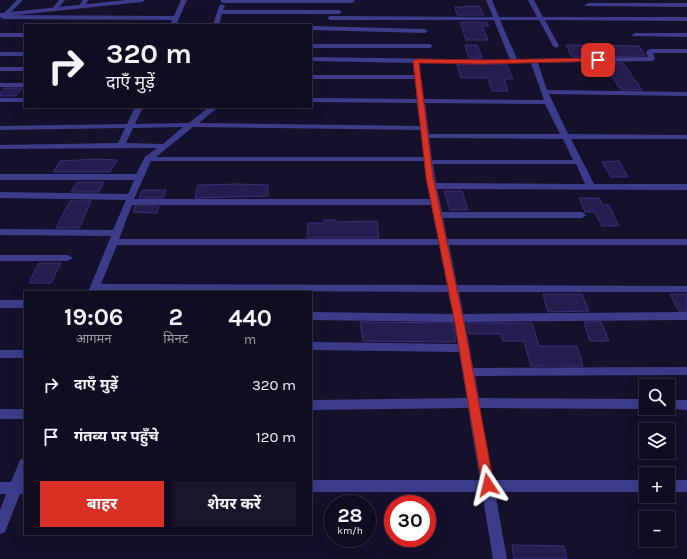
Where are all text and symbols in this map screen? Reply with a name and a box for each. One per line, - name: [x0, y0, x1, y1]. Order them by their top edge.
- text: 320 m: [106, 37, 192, 70]
- icon: right: [40, 40, 92, 92]
- pin: [581, 43, 615, 77]
- icon: arrive: [587, 49, 609, 71]
- text: दाएँ मुड़ें: [106, 71, 155, 93]
- text: 19:06: [64, 303, 123, 331]
- text: 2: [169, 303, 183, 331]
- text: 440: [228, 304, 272, 332]
- text: आगमन: [76, 331, 111, 346]
- text: मिनट: [163, 331, 188, 346]
- text: m: [244, 332, 256, 347]
- icon: right: [40, 374, 62, 396]
- text: दाएँ मुड़ें: [74, 375, 118, 393]
- text: 320 m: [252, 376, 296, 394]
- map controls: [639, 379, 675, 547]
- button: search: [639, 379, 675, 415]
- button: layers: [639, 423, 675, 459]
- icon: arrive: [40, 426, 62, 448]
- text: गंतव्य पर पहुँचे: [74, 427, 159, 445]
- text: 120 m: [256, 428, 296, 446]
- position arrow: [467, 464, 509, 506]
- button: +: [639, 467, 675, 503]
- button: बाहर: [40, 481, 164, 527]
- button: शेयर करें: [172, 481, 296, 527]
- speed limit sign: 30: [384, 495, 436, 547]
- text: 28: [337, 504, 363, 527]
- button: −: [639, 511, 675, 547]
- text: km/h: [337, 525, 363, 537]

